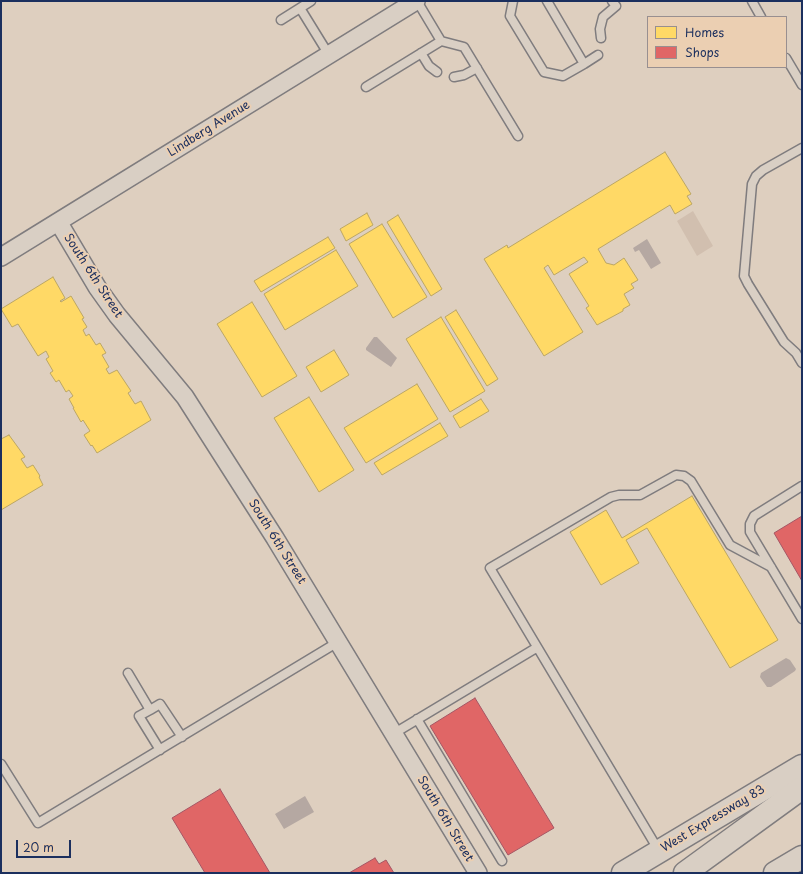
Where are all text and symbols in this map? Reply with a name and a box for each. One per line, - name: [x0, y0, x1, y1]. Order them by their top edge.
- legend: [647, 16, 787, 68]
- text: Homes: [685, 23, 724, 41]
- text: Shops: [685, 43, 719, 61]
- street label: Lindberg Avenue: [165, 98, 253, 160]
- street label: South 6th Street: [60, 231, 126, 321]
- street label: South 6th Street: [245, 497, 309, 587]
- street label: South 6th Street: [414, 774, 476, 864]
- street label: West Expressway 83: [658, 782, 768, 856]
- scale bar: [18, 832, 73, 858]
- text: 20 m: [23, 838, 54, 856]

